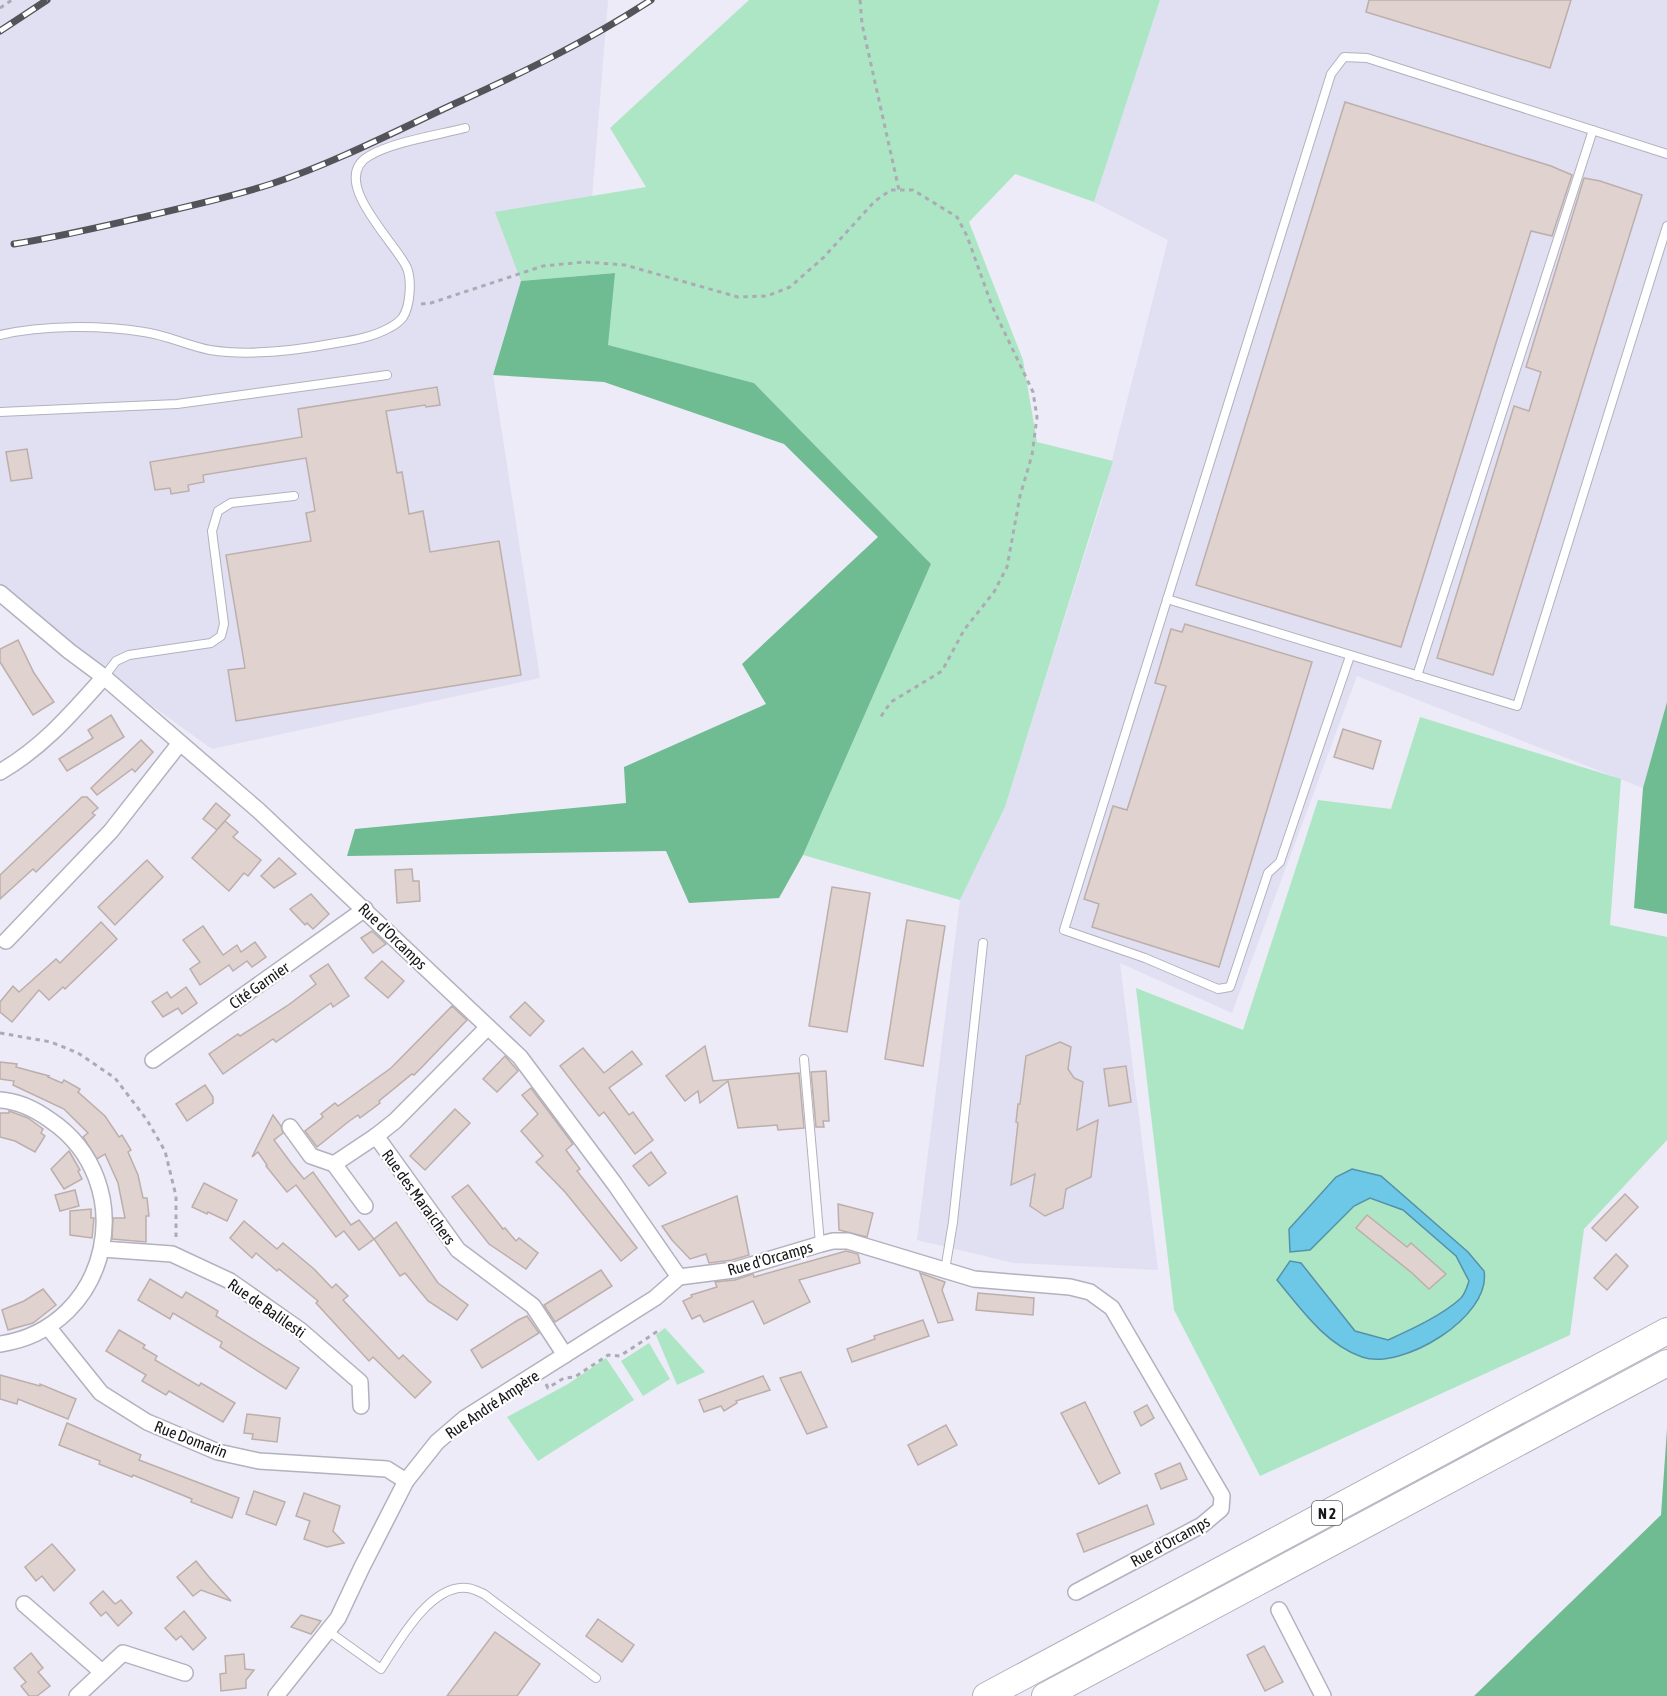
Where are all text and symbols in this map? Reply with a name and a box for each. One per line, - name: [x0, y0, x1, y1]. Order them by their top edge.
- street label: Rue d'Orcamps: [355, 899, 431, 974]
- street label: Cité Garnier: [226, 958, 293, 1012]
- street label: Rue des Maraichers: [379, 1146, 460, 1248]
- street label: Rue d'Orcamps: [725, 1237, 815, 1280]
- street label: Rue de Balilesti: [225, 1275, 309, 1341]
- street label: Rue André Ampère: [442, 1366, 543, 1443]
- street label: Rue Domarin: [152, 1417, 230, 1461]
- road number: N 2: [1312, 1501, 1342, 1525]
- street label: Rue d'Orcamps: [1127, 1512, 1213, 1571]

